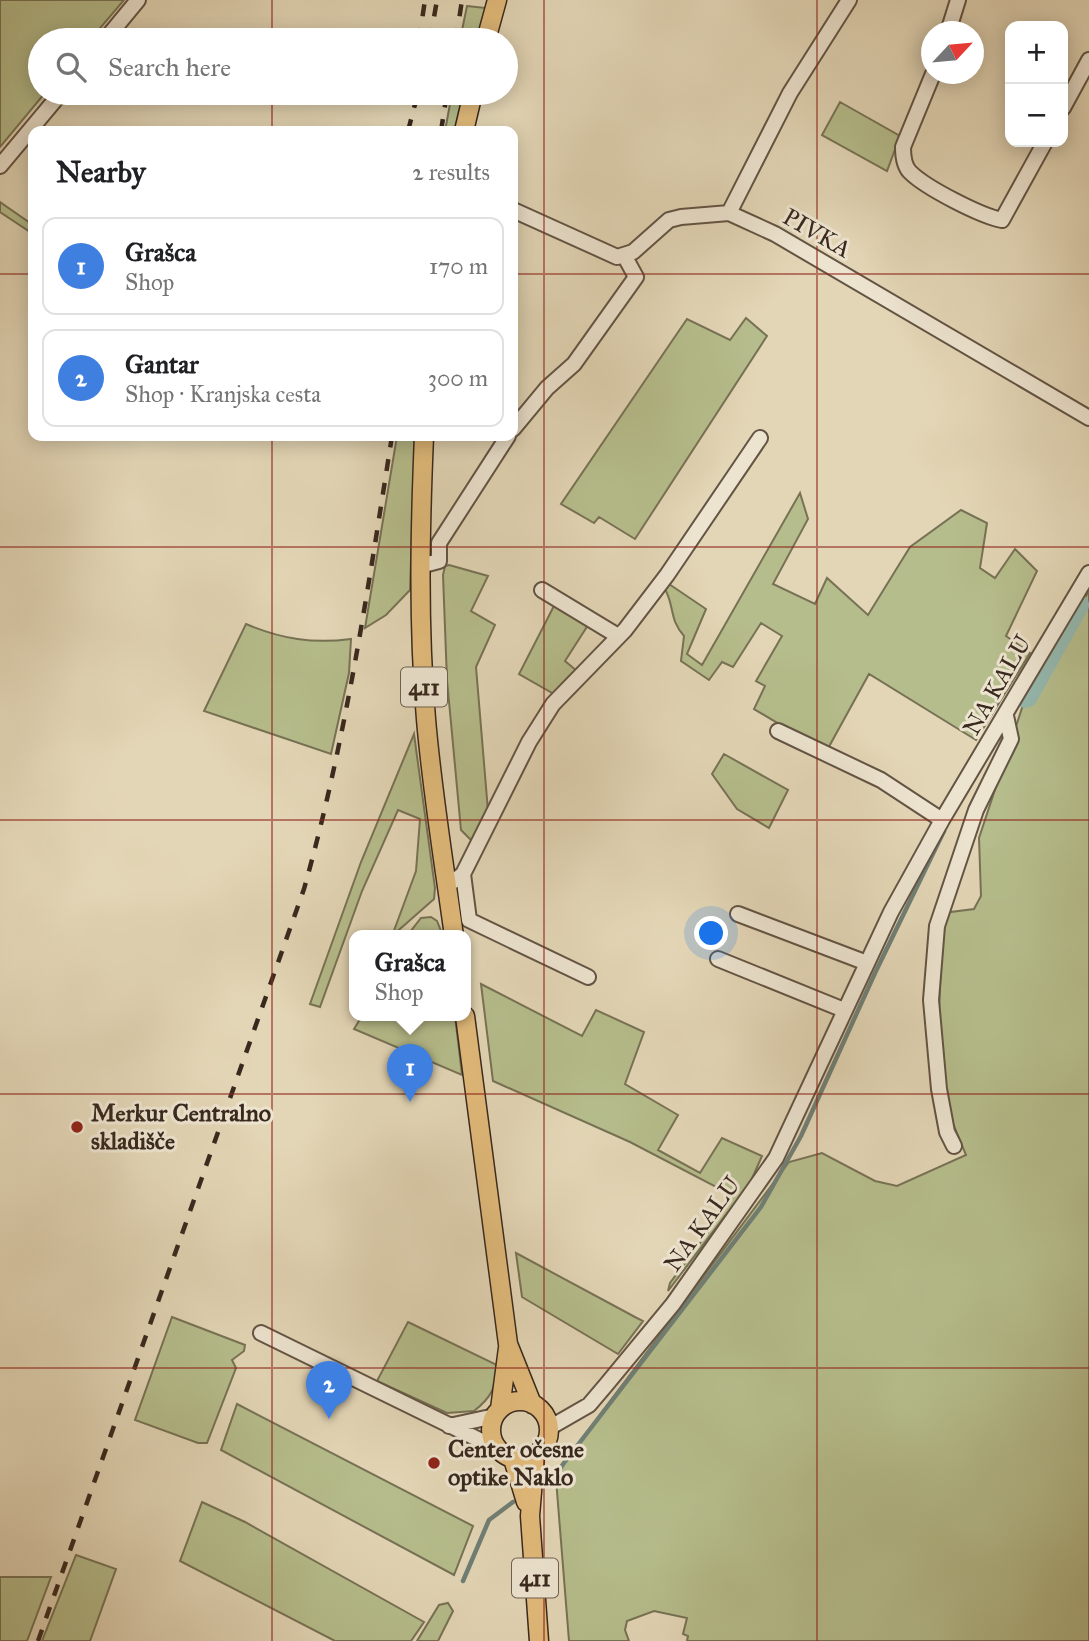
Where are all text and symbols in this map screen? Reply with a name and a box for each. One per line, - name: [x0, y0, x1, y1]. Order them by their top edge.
- north arrow: [921, 21, 984, 84]
- map controls: [1005, 21, 1068, 147]
- button: +: [1005, 21, 1068, 84]
- search box: [28, 28, 518, 105]
- icon: search: [52, 48, 90, 86]
- text: Search here: [108, 51, 231, 83]
- button: −: [1005, 84, 1068, 147]
- text: Nearby: [56, 154, 146, 190]
- text: 2 results: [412, 158, 490, 186]
- street label: PIVKA: [778, 202, 856, 264]
- text: Grašca: [125, 236, 196, 268]
- text: 1: [76, 252, 86, 280]
- text: 170 m: [429, 252, 488, 280]
- text: Shop: [125, 268, 174, 296]
- text: Gantar: [125, 348, 199, 380]
- text: 2: [75, 364, 87, 392]
- text: 300 m: [428, 364, 488, 392]
- text: Shop · Kranjska cesta: [125, 380, 321, 408]
- street label: NA KALU: [956, 629, 1038, 741]
- road number: 411: [401, 667, 447, 706]
- your location: [694, 916, 728, 950]
- popup: [349, 930, 471, 1021]
- text: Grašca: [374, 946, 446, 978]
- text: Shop: [374, 978, 424, 1006]
- pin: 1: [387, 1044, 433, 1102]
- place label: Merkur Centralno skladišče: [91, 1098, 271, 1156]
- marker: Merkur Centralno skladišče: [69, 1119, 85, 1135]
- street label: NA KALU: [657, 1170, 747, 1278]
- pin: 2: [306, 1361, 352, 1419]
- place label: Center očesne optike Naklo: [448, 1434, 584, 1492]
- marker: Center očesne optike Naklo: [426, 1455, 442, 1471]
- road number: 411: [512, 1558, 558, 1597]

